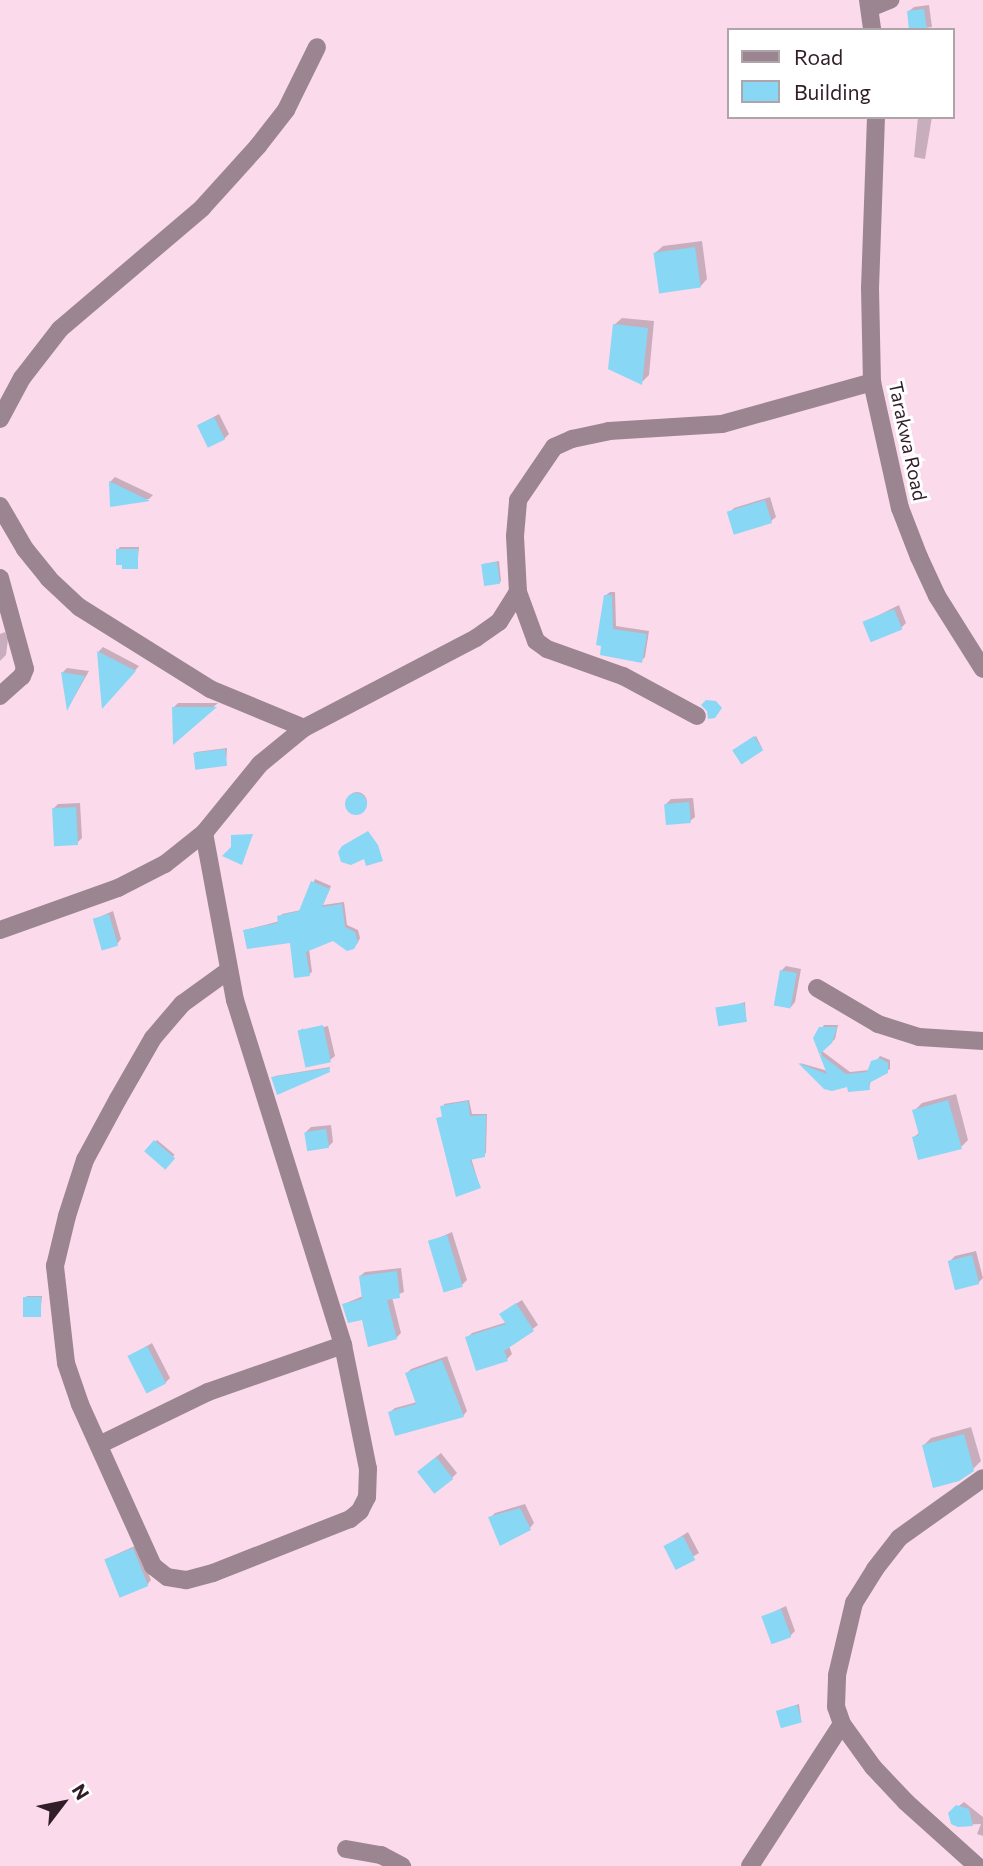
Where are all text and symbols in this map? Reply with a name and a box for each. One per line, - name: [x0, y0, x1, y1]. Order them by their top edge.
- legend: [727, 28, 955, 119]
- text: Road: [794, 44, 843, 69]
- text: Building: [794, 79, 871, 104]
- street label: Tarakwa Road: [884, 379, 932, 503]
- north arrow: [28, 1768, 98, 1838]
- text: N: [68, 1779, 95, 1804]

